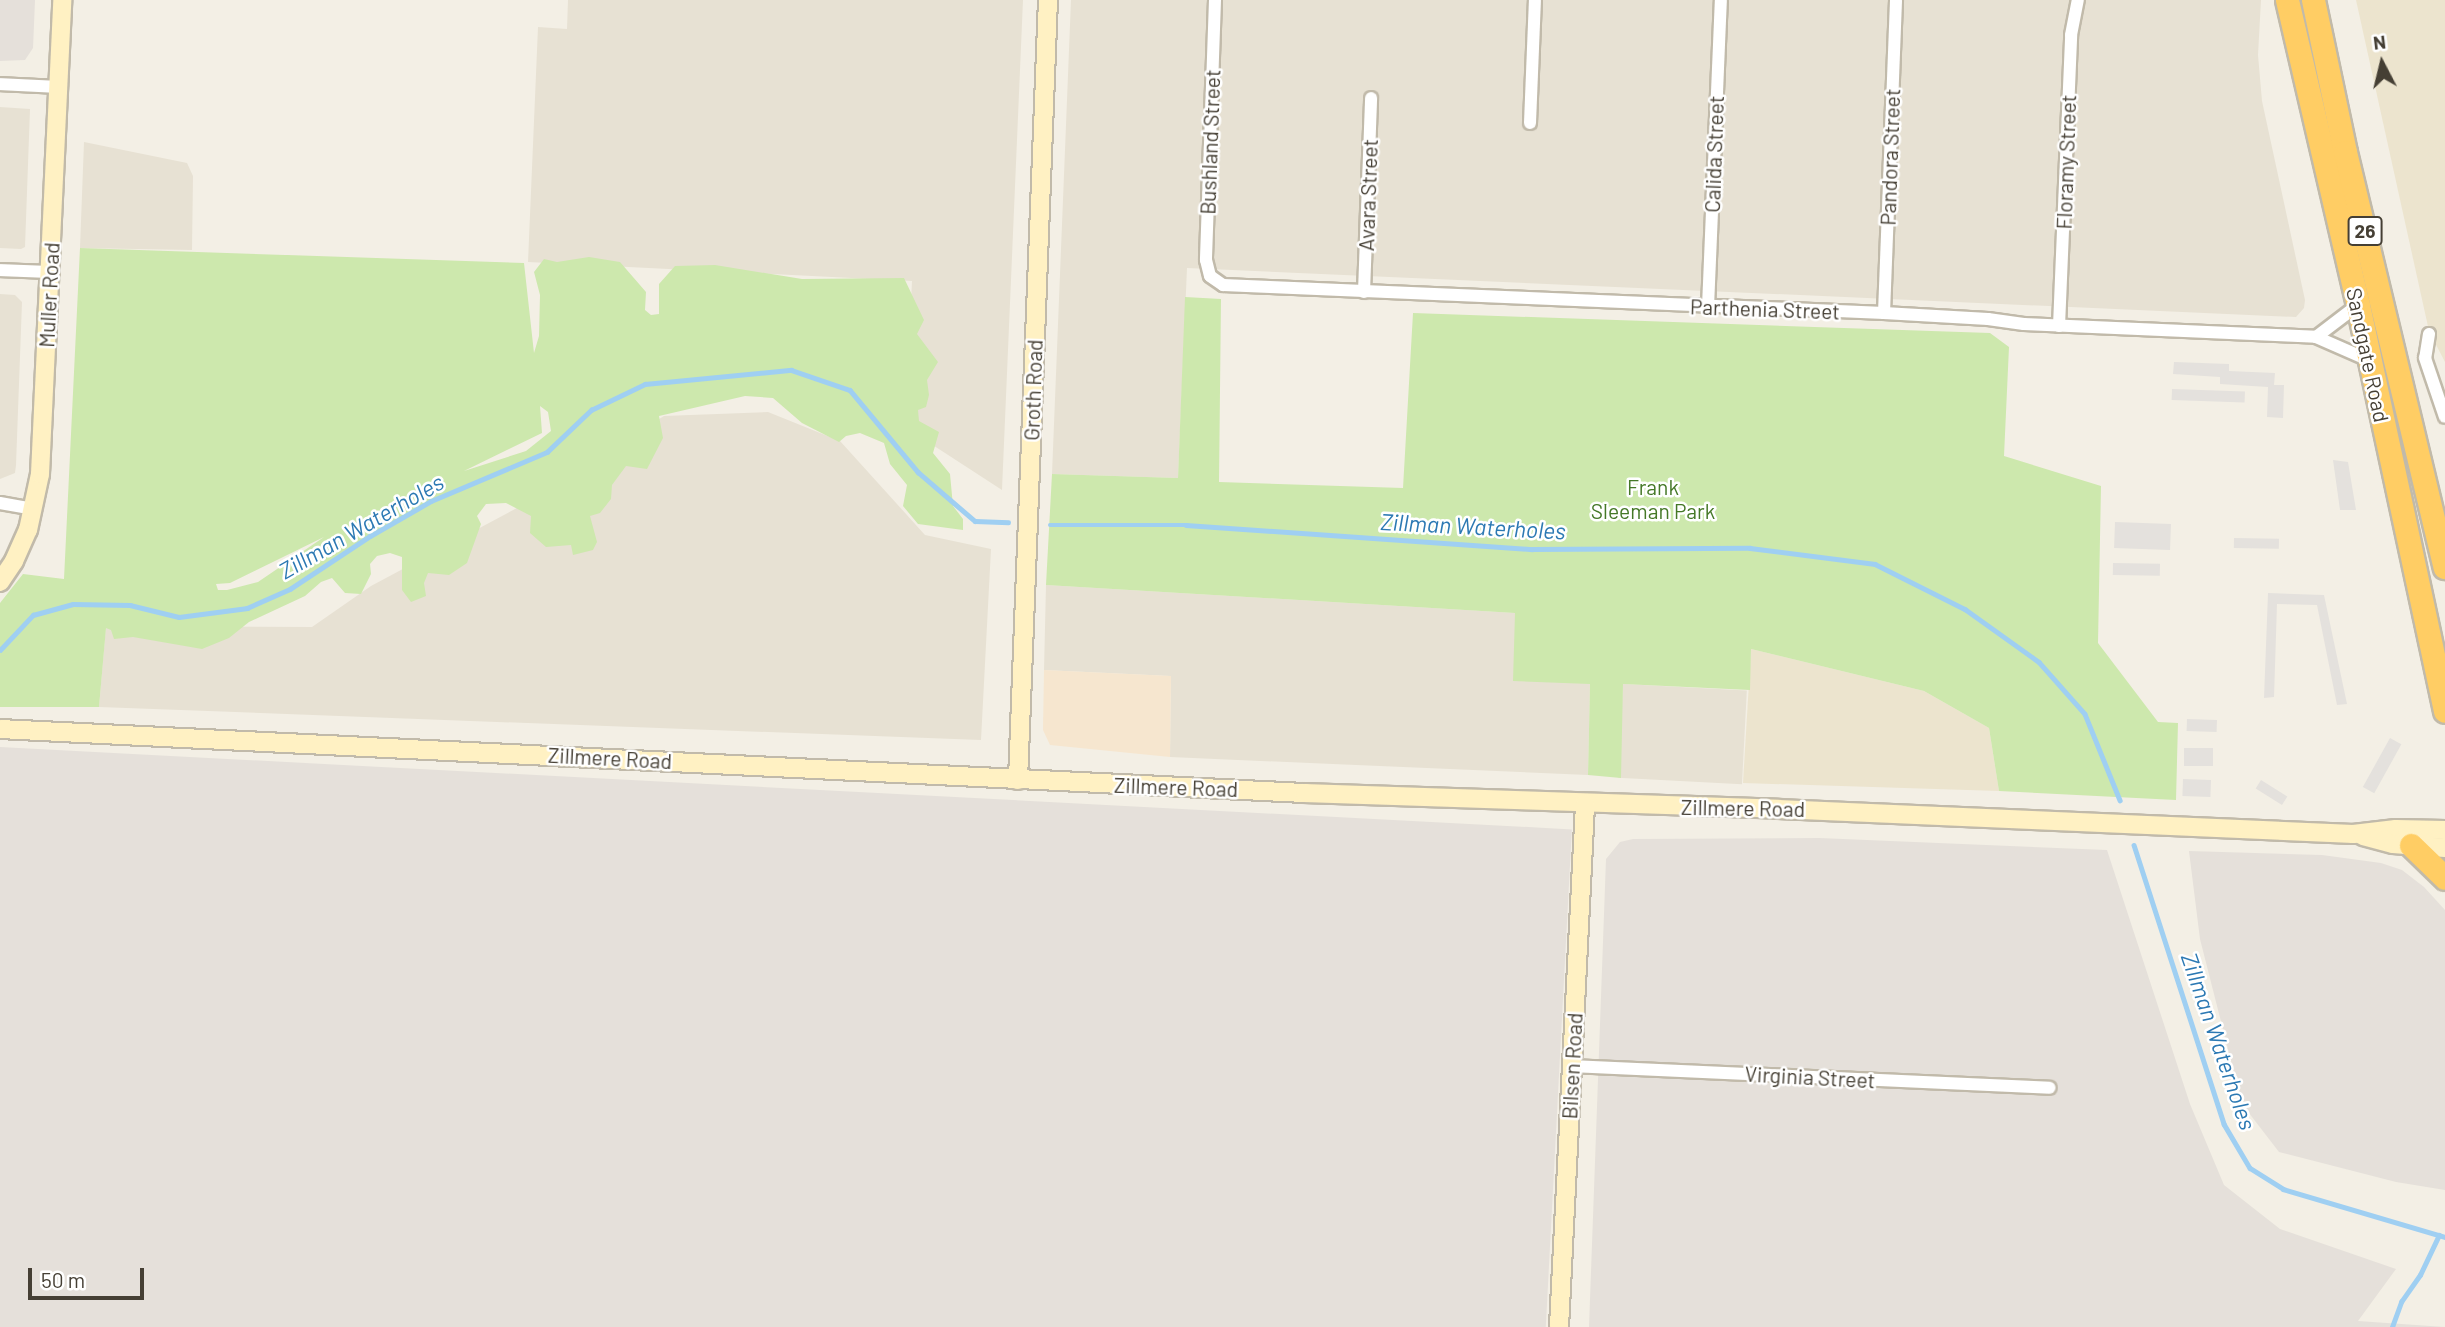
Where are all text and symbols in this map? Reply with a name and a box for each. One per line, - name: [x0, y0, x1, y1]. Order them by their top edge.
- north arrow: [2347, 28, 2417, 98]
- text: N: [2372, 29, 2387, 54]
- street label: Bushland Street: [1195, 69, 1225, 215]
- street label: Pandora Street: [1875, 88, 1905, 226]
- street label: Floramy Street: [2051, 94, 2081, 230]
- street label: Calida Street: [1699, 95, 1729, 213]
- street label: Avara Street: [1353, 138, 1383, 252]
- road number: 26: [2348, 216, 2382, 246]
- street label: Muller Road: [34, 242, 64, 348]
- street label: Sandgate Road: [2341, 286, 2395, 424]
- street label: Parthenia Street: [1690, 294, 1840, 324]
- street label: Groth Road: [1019, 339, 1047, 441]
- water label: Zillman Waterholes: [274, 468, 448, 584]
- park label: Frank Sleeman Park: [1591, 474, 1715, 524]
- water label: Zillman Waterholes: [1380, 507, 1566, 545]
- street label: Zillmere Road: [547, 742, 673, 774]
- street label: Zillmere Road: [1113, 772, 1239, 802]
- street label: Zillmere Road: [1681, 794, 1805, 822]
- water label: Zillman Waterholes: [2176, 949, 2262, 1133]
- street label: Bilsen Road: [1557, 1012, 1587, 1120]
- street label: Virginia Street: [1744, 1061, 1876, 1093]
- scale bar: [32, 1254, 147, 1298]
- text: 50 m: [41, 1267, 85, 1292]

